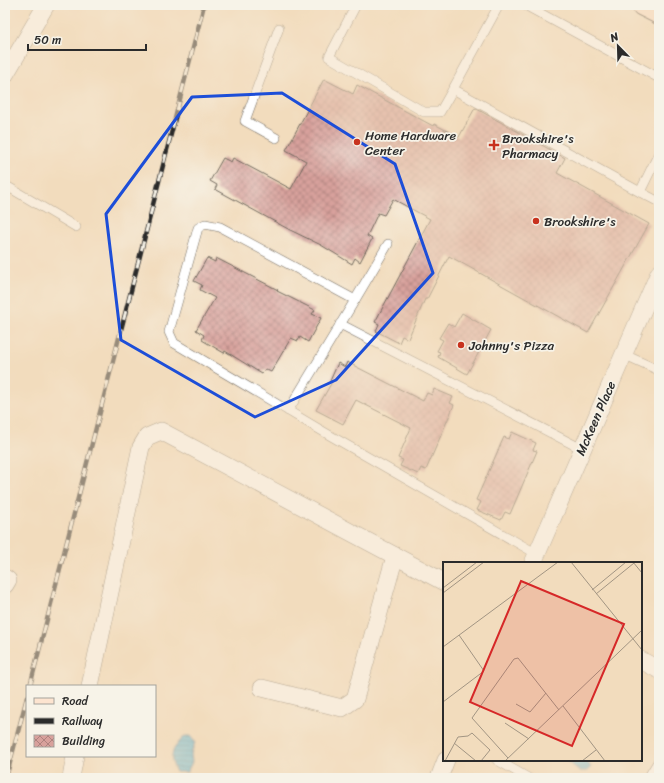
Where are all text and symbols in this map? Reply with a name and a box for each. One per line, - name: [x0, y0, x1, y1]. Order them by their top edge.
- scale bar: [28, 26, 146, 52]
- north arrow: [598, 26, 638, 66]
- text: N: [606, 27, 622, 48]
- text: 50 m: [34, 29, 61, 51]
- place label: Home Hardware Center: [365, 124, 457, 162]
- place label: Brookshire's Pharmacy: [502, 127, 574, 165]
- marker: Home Hardware Center: [352, 137, 362, 147]
- marker: Brookshire's Pharmacy: [489, 140, 499, 150]
- place label: Brookshire's: [544, 210, 616, 233]
- marker: Brookshire's: [531, 216, 541, 226]
- place label: Johnny's Pizza: [468, 334, 554, 357]
- marker: Johnny's Pizza: [456, 340, 466, 350]
- street label: McKeen Place: [569, 377, 622, 459]
- inset map: [443, 562, 642, 761]
- legend: [26, 685, 156, 757]
- text: Road: [62, 690, 89, 712]
- text: Railway: [62, 710, 103, 732]
- text: Building: [62, 730, 105, 752]

